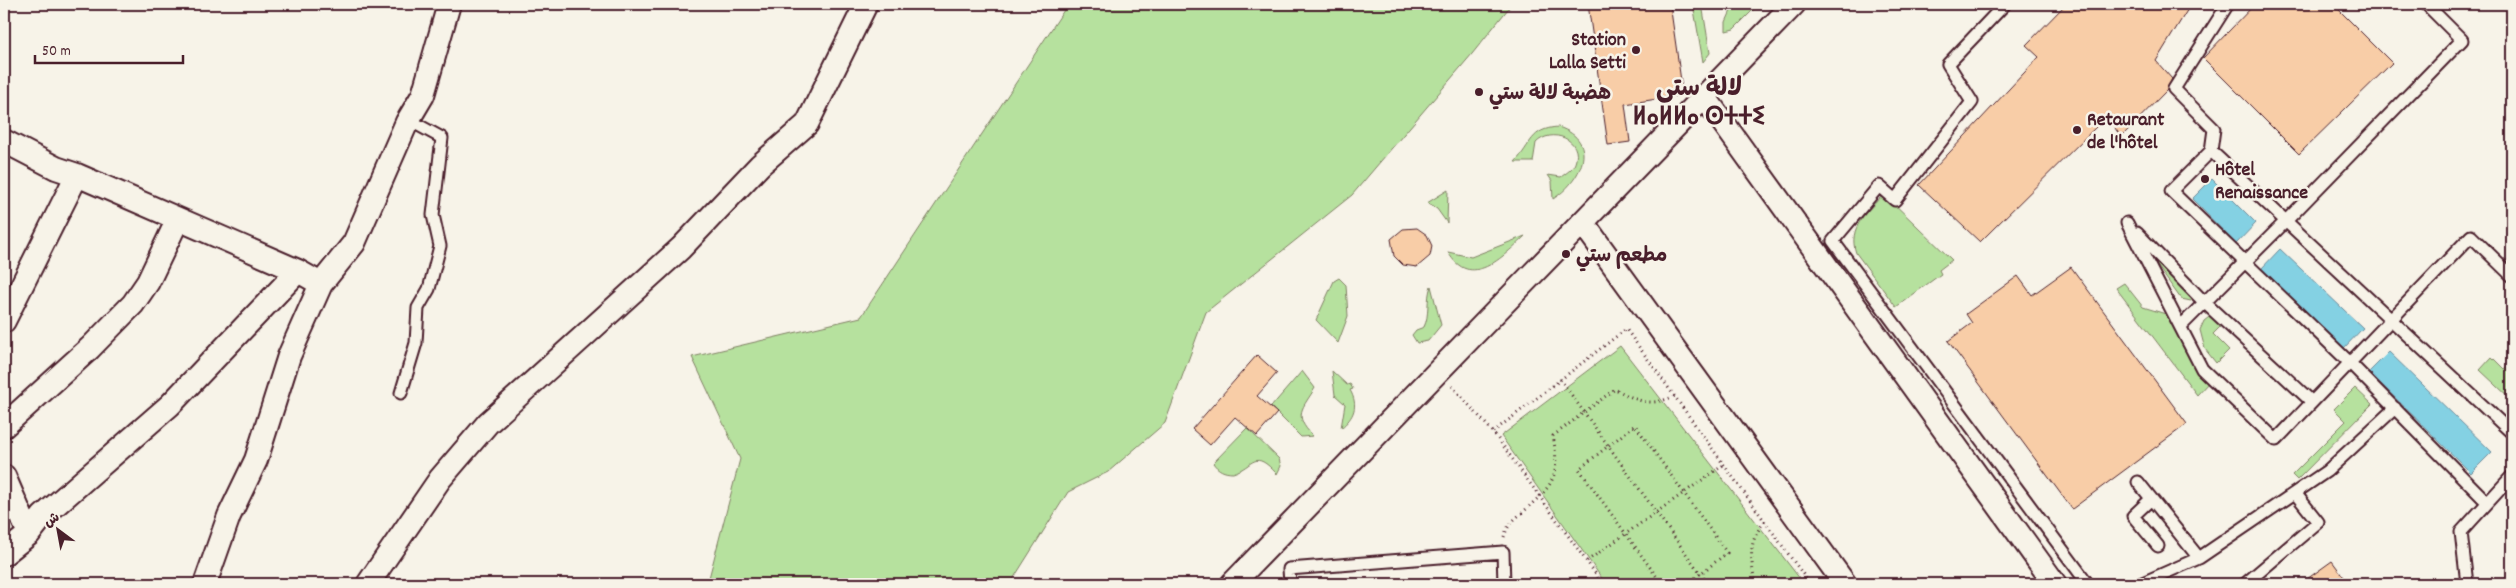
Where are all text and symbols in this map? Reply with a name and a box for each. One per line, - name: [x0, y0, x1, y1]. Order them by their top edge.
- place label: Station Lalla Setti: [1549, 27, 1626, 78]
- scale bar: [35, 32, 182, 64]
- text: 50 m: [42, 41, 71, 63]
- marker: Station Lalla Setti: [1630, 44, 1642, 56]
- district label: لالة ستي ⵍⴰⵍⵍⴰ ⵙⵜⵜⵉ: [1632, 72, 1766, 137]
- place label: هضبة لالة ستي: [1489, 81, 1611, 110]
- marker: هضبة لالة ستي: [1473, 86, 1485, 98]
- place label: Retaurant de l'hôtel: [2087, 107, 2165, 158]
- marker: Retaurant de l'hôtel: [2071, 124, 2083, 136]
- place label: Hôtel Renaissance: [2215, 157, 2308, 208]
- marker: Hôtel Renaissance: [2199, 173, 2211, 185]
- place label: مطعم ستي: [1576, 243, 1667, 272]
- marker: مطعم ستي: [1560, 248, 1572, 260]
- north arrow: [32, 506, 82, 556]
- text: ش: [40, 508, 64, 533]

